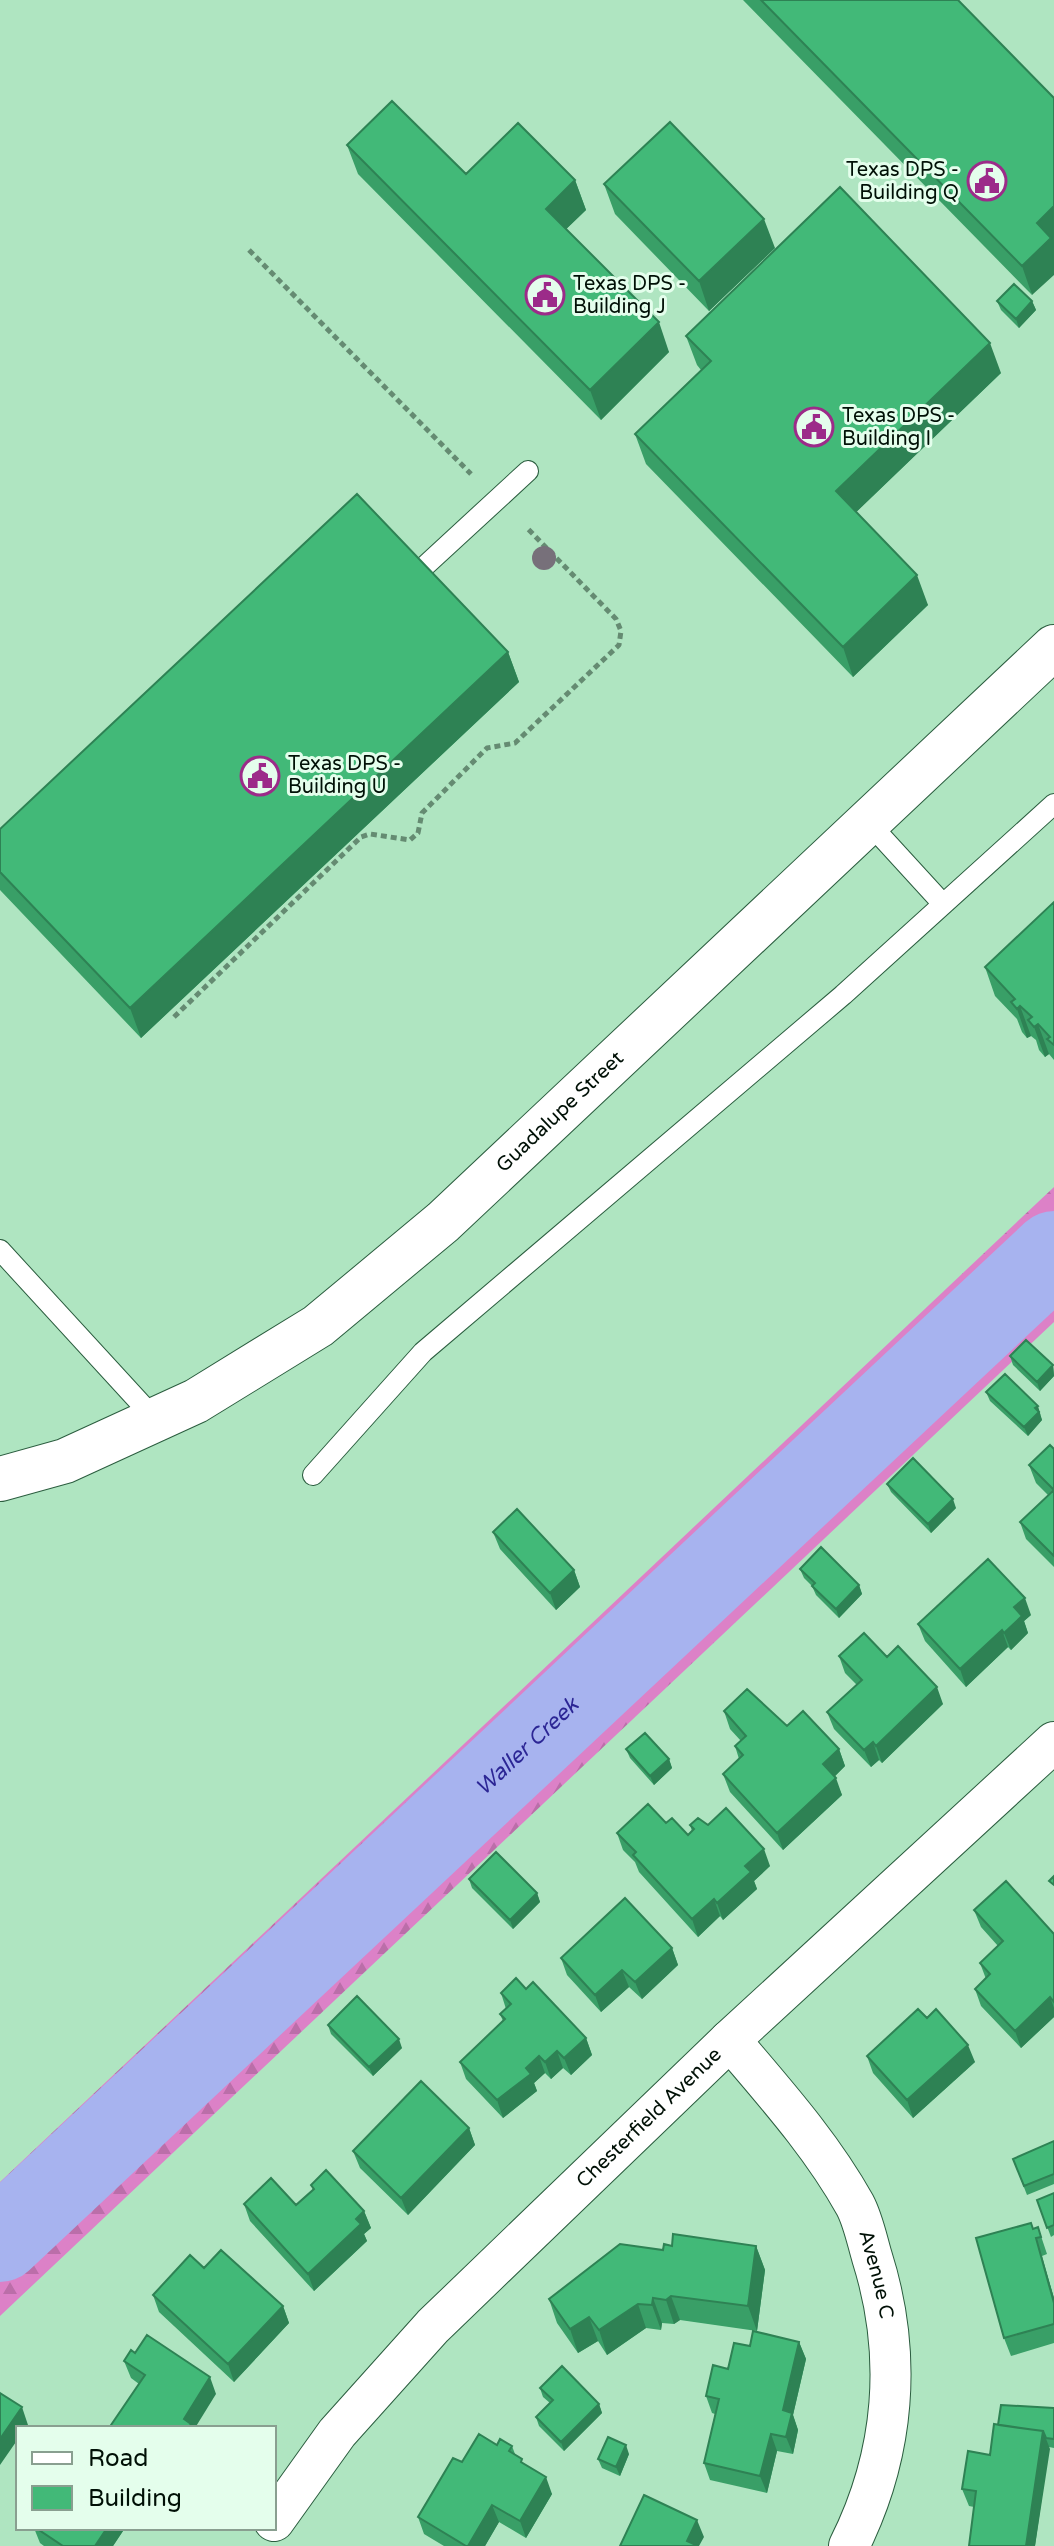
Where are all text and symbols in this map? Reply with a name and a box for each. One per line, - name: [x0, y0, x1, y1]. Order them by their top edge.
- place label: Texas DPS - Building Q: [846, 158, 959, 205]
- public building icon: Texas DPS - Building Q: [966, 160, 1008, 202]
- place label: Texas DPS - Building J: [573, 272, 686, 319]
- public building icon: Texas DPS - Building J: [524, 274, 566, 316]
- place label: Texas DPS - Building I: [842, 404, 955, 451]
- public building icon: Texas DPS - Building I: [793, 406, 835, 448]
- place label: Texas DPS - Building U: [288, 752, 401, 799]
- public building icon: Texas DPS - Building U: [239, 755, 281, 797]
- street label: Guadalupe Street: [491, 1046, 629, 1178]
- water label: Waller Creek: [470, 1691, 585, 1801]
- street label: Chesterfield Avenue: [572, 2043, 727, 2193]
- street label: Avenue C: [853, 2227, 898, 2321]
- legend: [16, 2426, 276, 2530]
- text: Road: [88, 2444, 148, 2473]
- text: Building: [88, 2484, 182, 2513]

